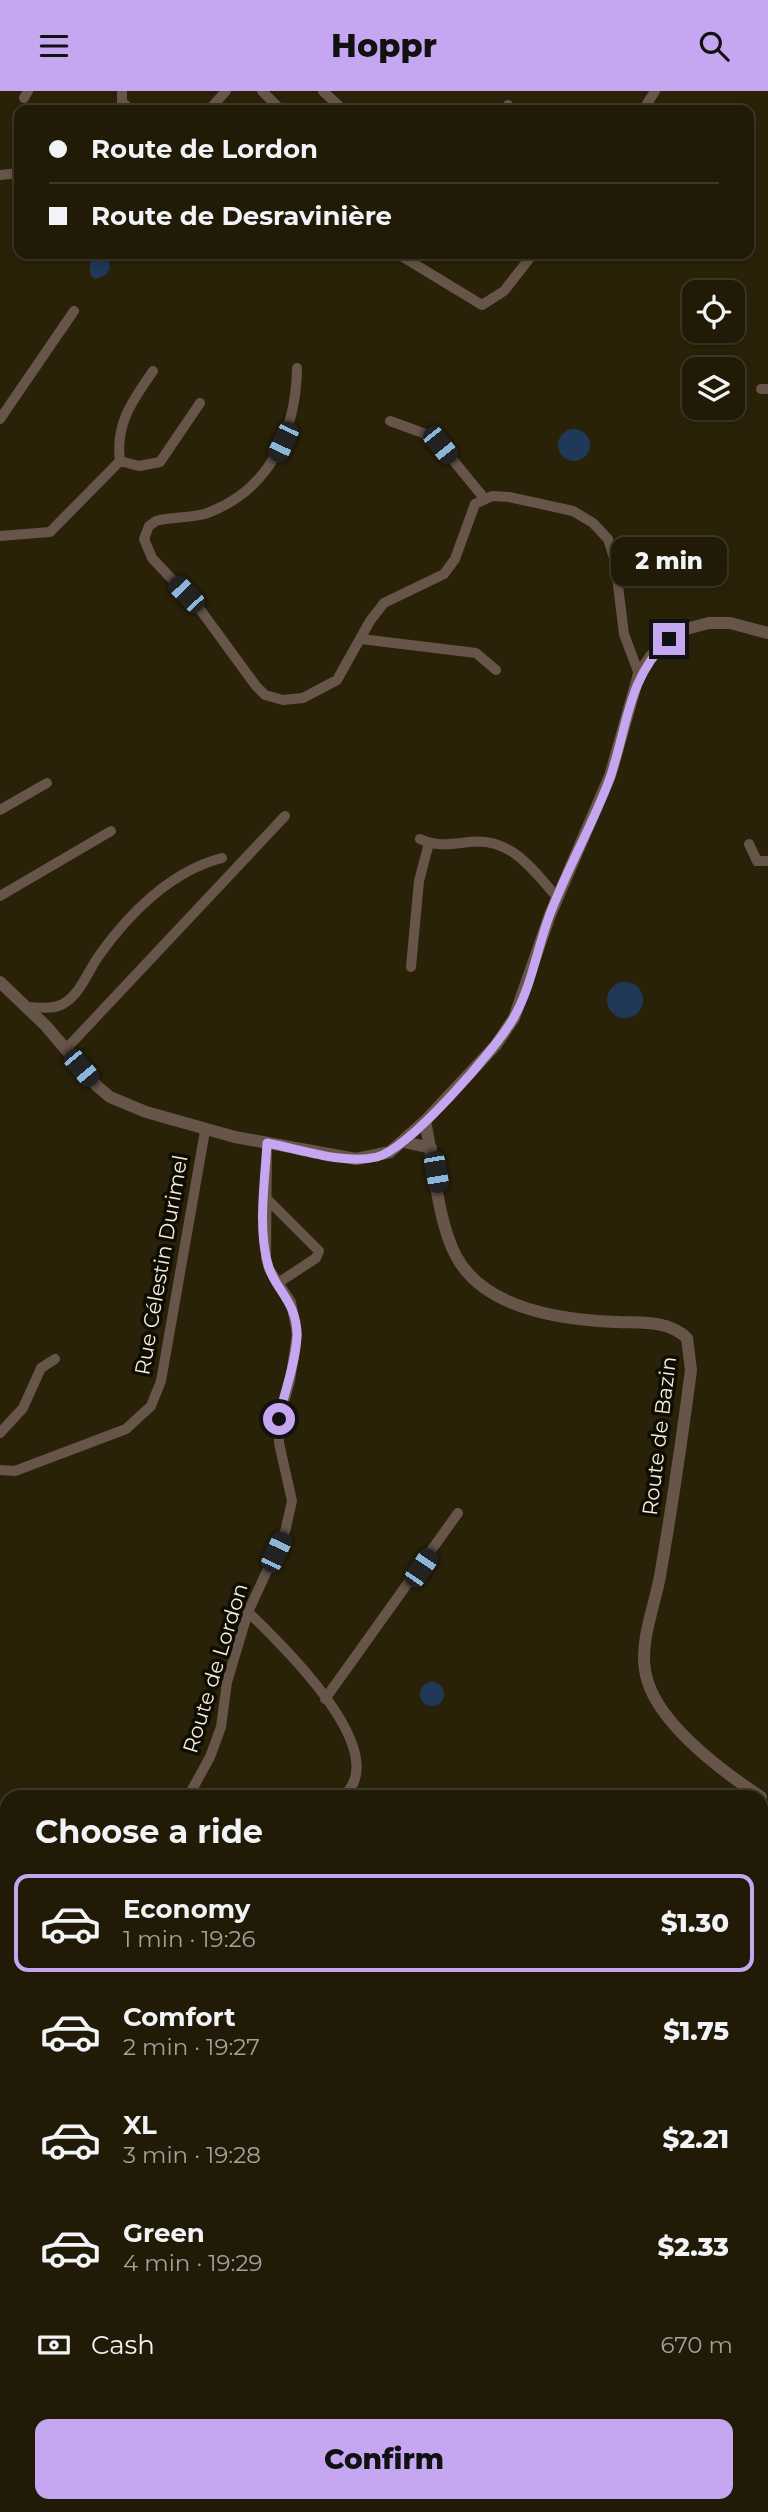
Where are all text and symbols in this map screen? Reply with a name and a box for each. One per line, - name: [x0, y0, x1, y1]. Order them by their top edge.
- text: Hoppr: [331, 26, 437, 65]
- icon: menu: [35, 27, 73, 65]
- icon: search: [695, 27, 733, 65]
- text: Route de Lordon: [91, 133, 318, 165]
- text: Route de Desravinière: [91, 200, 392, 232]
- map controls: [682, 280, 745, 420]
- button: locate: [682, 280, 745, 343]
- button: layers: [682, 357, 745, 420]
- car: [265, 419, 302, 465]
- car: [419, 422, 462, 468]
- callout: 2 min: [611, 538, 727, 587]
- text: 2 min: [635, 547, 703, 575]
- car: [164, 572, 209, 616]
- route end: [653, 623, 685, 655]
- car: [60, 1045, 103, 1091]
- car: [423, 1149, 450, 1195]
- street label: Rue Célestin Durimel: [129, 1153, 193, 1377]
- street label: Route de Bazin: [637, 1355, 681, 1517]
- route start: [263, 1403, 295, 1435]
- car: [258, 1529, 295, 1575]
- car: [401, 1545, 442, 1591]
- street label: Route de Lordon: [177, 1580, 253, 1756]
- text: Choose a ride: [35, 1812, 263, 1851]
- icon: car: [39, 1892, 102, 1955]
- text: Economy: [123, 1893, 250, 1925]
- text: $1.30: [661, 1907, 729, 1939]
- text: 1 min · 19:26: [123, 1925, 256, 1953]
- icon: car: [39, 2000, 102, 2063]
- text: Comfort: [123, 2001, 235, 2033]
- text: $1.75: [663, 2015, 729, 2047]
- text: 2 min · 19:27: [123, 2033, 260, 2061]
- icon: car: [39, 2108, 102, 2171]
- text: XL: [123, 2109, 157, 2141]
- text: $2.21: [663, 2123, 729, 2155]
- text: 3 min · 19:28: [123, 2141, 261, 2169]
- icon: car: [39, 2216, 102, 2279]
- text: Green: [123, 2217, 205, 2249]
- text: $2.33: [657, 2231, 729, 2263]
- text: 4 min · 19:29: [123, 2249, 262, 2277]
- icon: cash: [35, 2326, 73, 2364]
- text: Cash: [91, 2329, 155, 2361]
- text: 670 m: [660, 2331, 733, 2359]
- button: Confirm: [35, 2419, 733, 2499]

